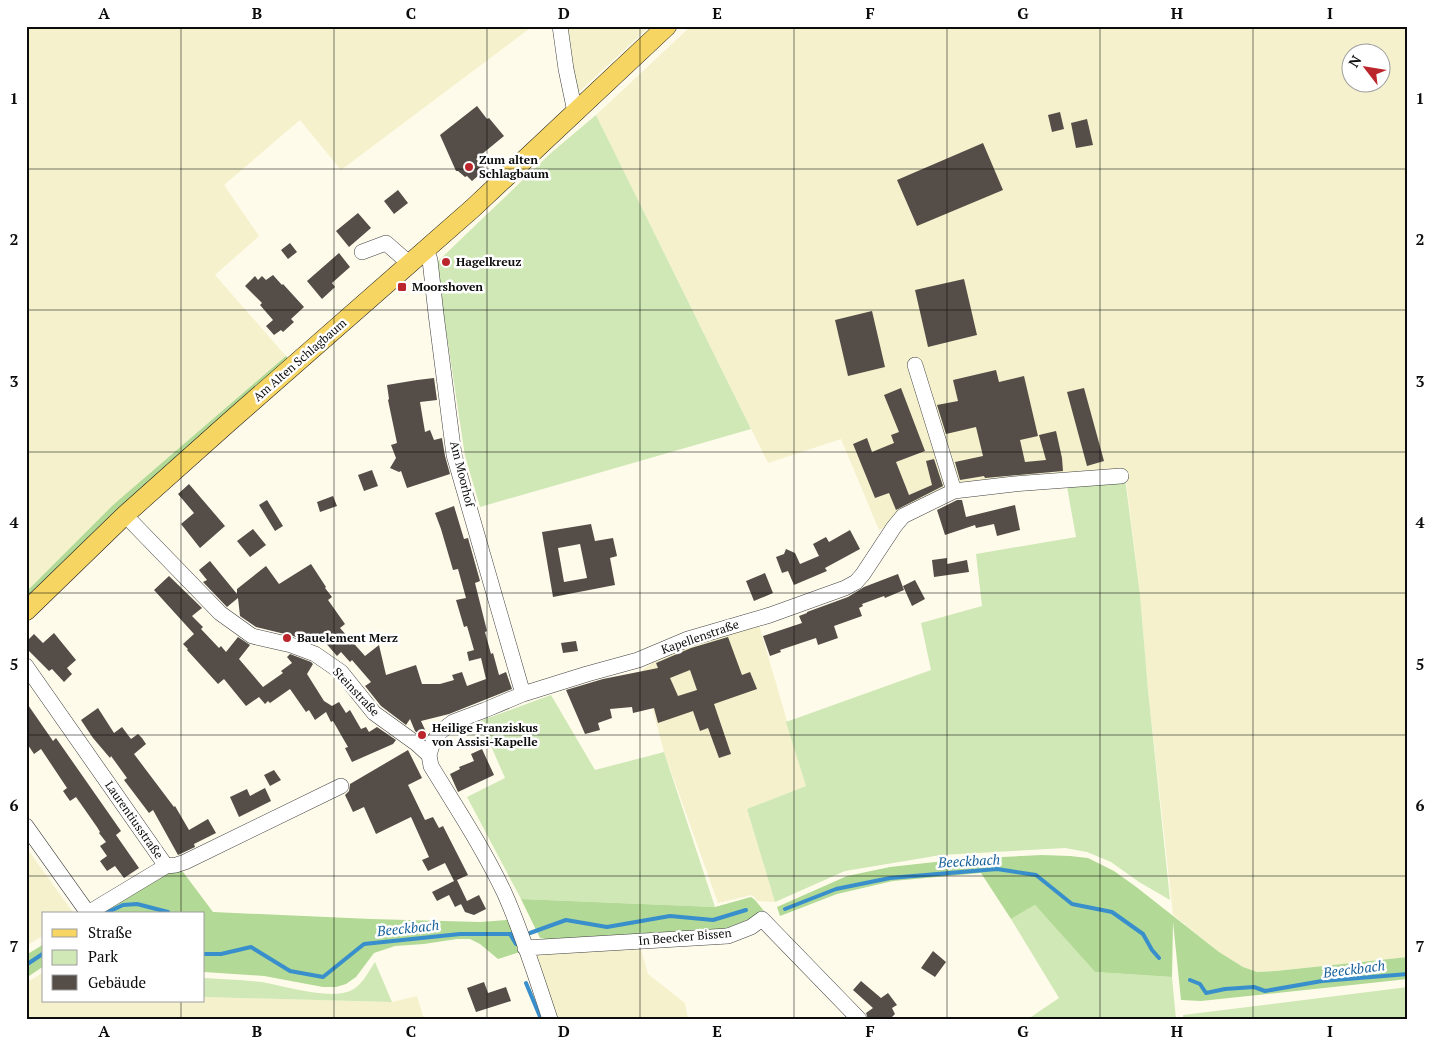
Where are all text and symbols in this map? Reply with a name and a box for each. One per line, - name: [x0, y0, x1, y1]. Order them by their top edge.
- text: A: [98, 2, 110, 24]
- text: B: [252, 2, 262, 24]
- text: C: [406, 2, 416, 24]
- text: D: [558, 2, 570, 24]
- text: E: [712, 2, 722, 24]
- text: F: [865, 2, 875, 24]
- text: G: [1017, 2, 1029, 24]
- text: H: [1171, 2, 1183, 24]
- text: I: [1327, 2, 1333, 24]
- north arrow: [1342, 42, 1392, 92]
- text: N: [1344, 51, 1366, 70]
- text: 1: [9, 87, 19, 109]
- text: 1: [1415, 87, 1425, 109]
- place label: Zum alten Schlagbaum: [479, 152, 549, 181]
- marker: Zum alten Schlagbaum: [463, 161, 475, 173]
- text: 2: [9, 228, 19, 250]
- text: 2: [1415, 228, 1425, 250]
- place label: Hagelkreuz: [456, 254, 521, 269]
- marker: Hagelkreuz: [440, 256, 452, 268]
- place label: Moorshoven: [412, 279, 483, 294]
- marker: Moorshoven: [396, 281, 408, 293]
- street label: Am Alten Schlagbaum: [250, 315, 350, 404]
- text: 3: [9, 370, 19, 392]
- text: 3: [1415, 370, 1425, 392]
- street label: Am Moorhof: [447, 439, 478, 509]
- text: 4: [9, 511, 19, 533]
- text: 4: [1415, 511, 1425, 533]
- street label: Kapellenstraße: [659, 616, 741, 657]
- place label: Bauelement Merz: [297, 630, 398, 645]
- marker: Bauelement Merz: [281, 632, 293, 644]
- text: 5: [9, 653, 19, 675]
- text: 5: [1415, 653, 1425, 675]
- street label: Steinstraße: [330, 664, 383, 719]
- place label: Heilige Franziskus von Assisi-Kapelle: [431, 720, 539, 749]
- marker: Heilige Franziskus von Assisi-Kapelle: [416, 729, 428, 741]
- street label: Laurentiusstraße: [102, 778, 167, 861]
- text: 6: [9, 794, 19, 816]
- text: 6: [1415, 794, 1425, 816]
- water label: Beeckbach: [936, 849, 1001, 872]
- legend: [42, 912, 205, 1002]
- water label: Beeckbach: [375, 915, 440, 940]
- text: Straße: [88, 922, 132, 942]
- street label: In Beecker Bissen: [638, 925, 732, 948]
- text: 7: [9, 935, 19, 957]
- text: 7: [1415, 935, 1425, 957]
- text: Park: [88, 946, 118, 966]
- water label: Beeckbach: [1321, 955, 1386, 982]
- text: Gebäude: [88, 972, 146, 992]
- text: A: [98, 1020, 110, 1042]
- text: B: [252, 1020, 262, 1042]
- text: C: [406, 1020, 416, 1042]
- text: D: [558, 1020, 570, 1042]
- text: E: [712, 1020, 722, 1042]
- text: F: [865, 1020, 875, 1042]
- text: G: [1017, 1020, 1029, 1042]
- text: H: [1171, 1020, 1183, 1042]
- text: I: [1327, 1020, 1333, 1042]

